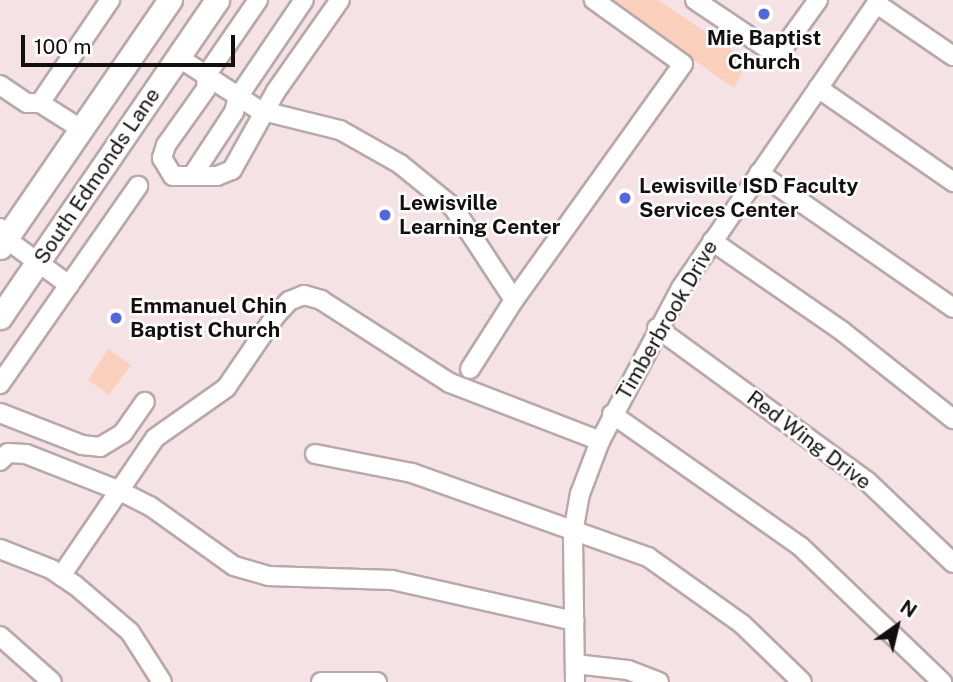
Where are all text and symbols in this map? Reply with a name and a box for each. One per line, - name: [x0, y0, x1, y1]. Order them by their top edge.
- marker: Mie Baptist Church: [756, 6, 772, 22]
- scale bar: [24, 21, 238, 65]
- place label: Mie Baptist Church: [707, 25, 821, 75]
- text: 100 m: [34, 34, 91, 59]
- street label: South Edmonds Lane: [29, 83, 165, 269]
- place label: Lewisville ISD Faculty Services Center: [639, 173, 858, 223]
- place label: Lewisville Learning Center: [399, 190, 560, 240]
- marker: Lewisville ISD Faculty Services Center: [617, 190, 633, 206]
- marker: Lewisville Learning Center: [377, 207, 393, 223]
- street label: Timberbrook Drive: [611, 236, 723, 404]
- place label: Emmanuel Chin Baptist Church: [130, 293, 287, 343]
- marker: Emmanuel Chin Baptist Church: [108, 310, 124, 326]
- street label: Red Wing Drive: [742, 385, 876, 495]
- north arrow: [862, 591, 932, 661]
- text: N: [896, 595, 921, 622]

